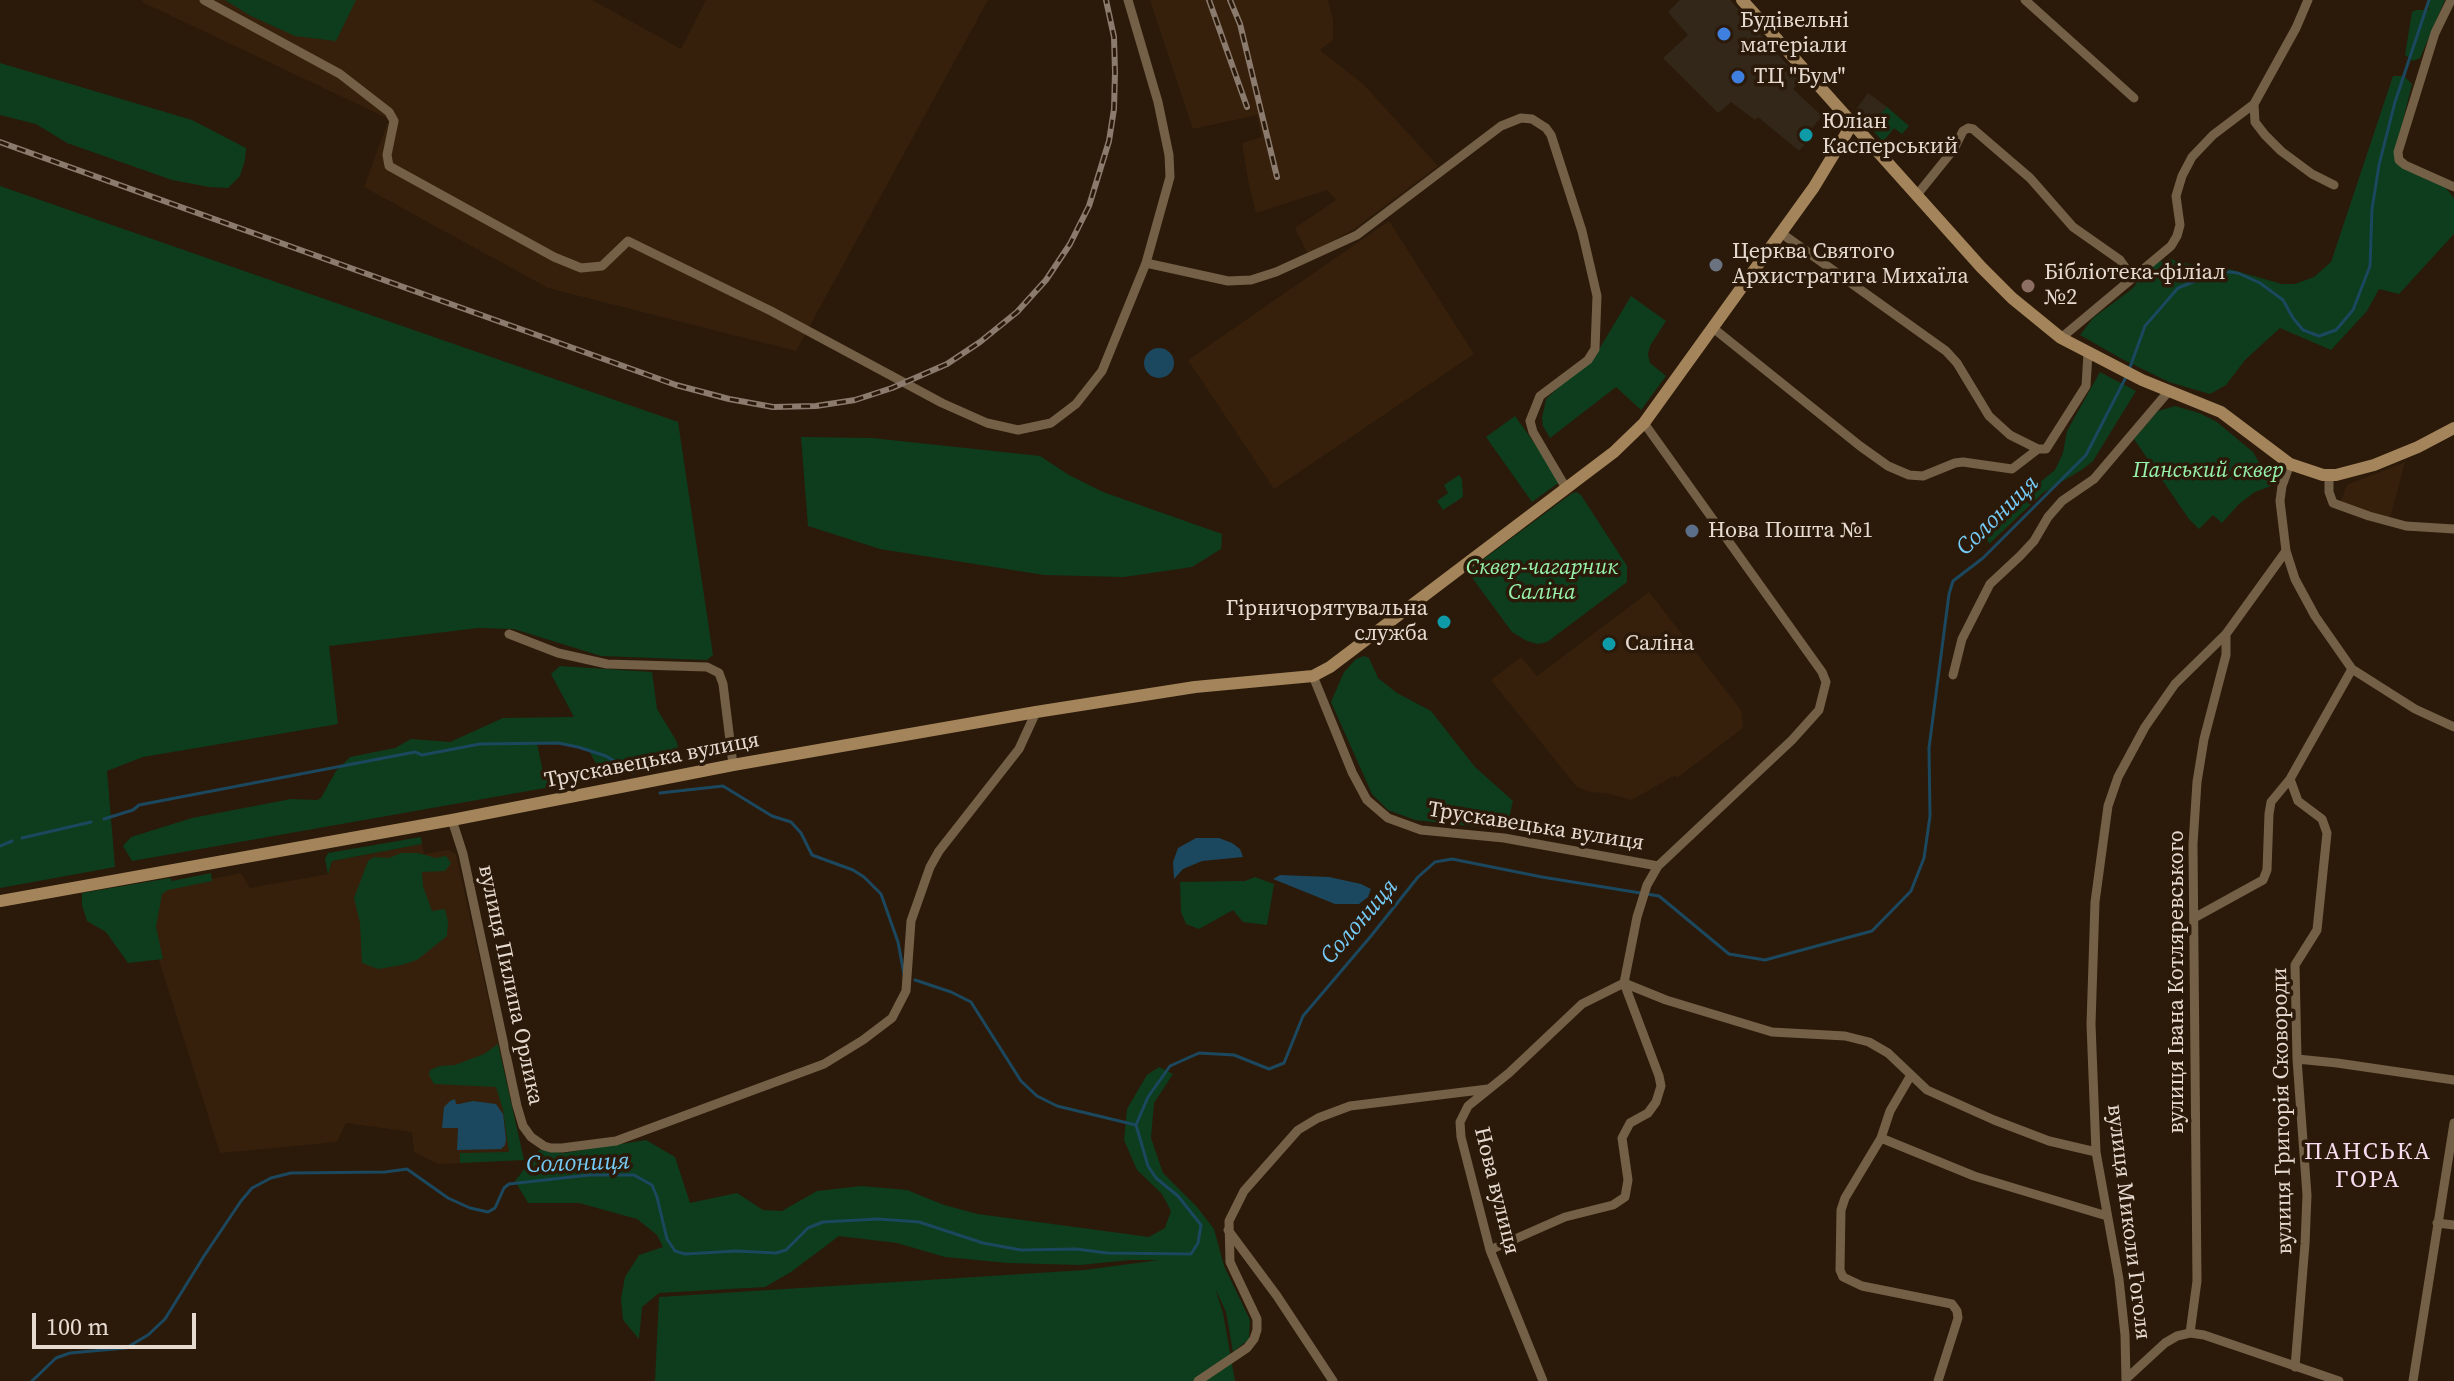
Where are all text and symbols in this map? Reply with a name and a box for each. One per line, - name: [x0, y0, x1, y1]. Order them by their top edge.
- place label: Будівельні матеріали: [1740, 8, 1849, 60]
- marker: Будівельні матеріали: [1715, 25, 1733, 43]
- place label: ТЦ "Бум": [1754, 64, 1845, 90]
- marker: ТЦ "Бум": [1729, 68, 1747, 86]
- place label: Юліан Касперський: [1822, 109, 1958, 160]
- marker: Юліан Касперський: [1797, 126, 1815, 144]
- place label: Церква Святого Архистратига Михаїла: [1732, 239, 1969, 290]
- marker: Церква Святого Архистратига Михаїла: [1707, 256, 1725, 274]
- place label: Бібліотека-філіал №2: [2044, 260, 2226, 312]
- marker: Бібліотека-філіал №2: [2019, 277, 2037, 295]
- park label: Панський сквер: [2133, 458, 2283, 484]
- water label: Солониця: [1951, 470, 2045, 562]
- place label: Нова Пошта №1: [1708, 518, 1873, 544]
- marker: Нова Пошта №1: [1683, 522, 1701, 540]
- park label: Сквер-чагарник Саліна: [1466, 555, 1618, 606]
- place label: Гірничорятувальна служба: [1226, 596, 1428, 648]
- marker: Гірничорятувальна служба: [1435, 613, 1453, 631]
- place label: Саліна: [1625, 631, 1694, 657]
- marker: Саліна: [1600, 635, 1618, 653]
- street label: Трускавецька вулиця: [542, 727, 762, 795]
- street label: Трускавецька вулиця: [1426, 797, 1646, 857]
- street label: вулиця Івана Котляревського: [2164, 830, 2190, 1134]
- street label: вулиця Пилипа Орлика: [472, 863, 548, 1107]
- water label: Солониця: [1315, 874, 1405, 970]
- street label: вулиця Григорія Сковороди: [2267, 967, 2299, 1255]
- street label: вулиця Миколи Гоголя: [2100, 1103, 2156, 1341]
- street label: Нова вулиця: [1467, 1125, 1525, 1257]
- district label: ПАНСЬКА ГОРА: [2304, 1139, 2432, 1195]
- water label: Солониця: [526, 1148, 630, 1180]
- scale bar: [36, 1297, 200, 1347]
- text: 100 m: [46, 1310, 109, 1343]

